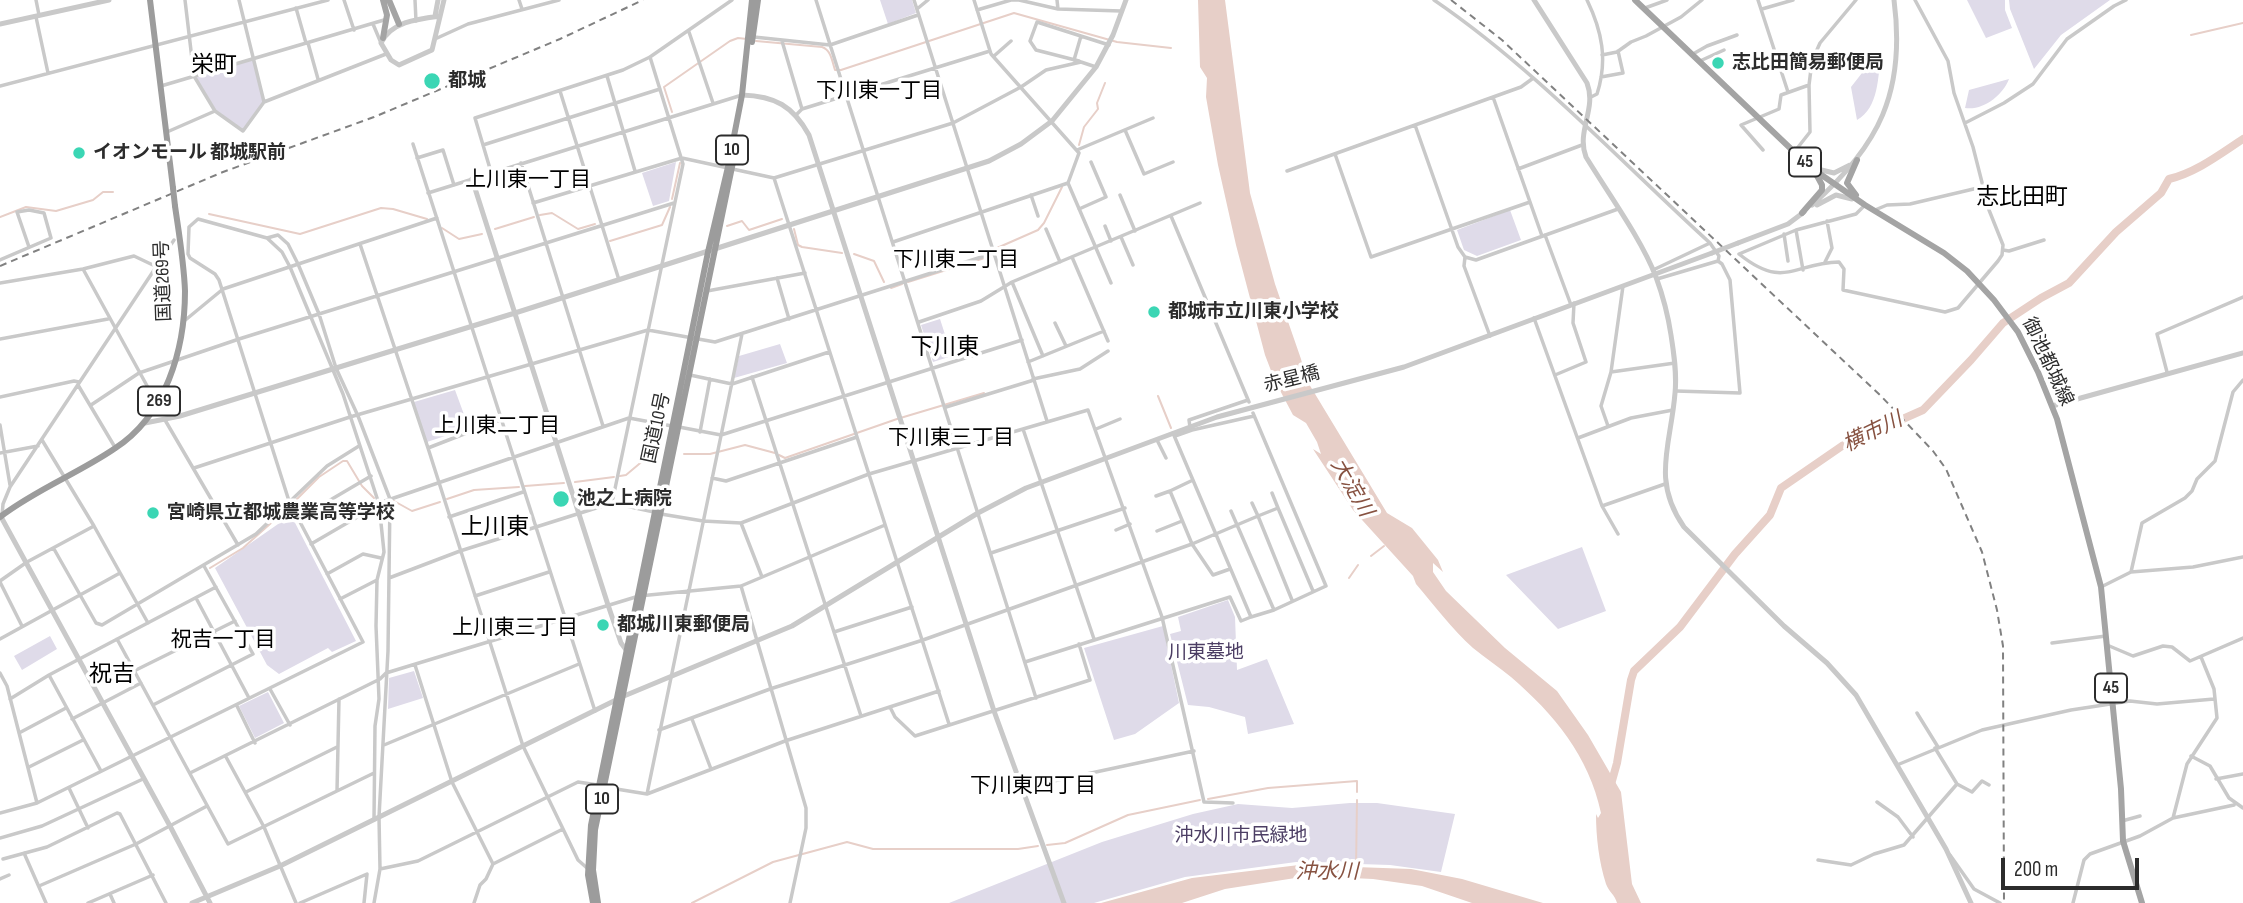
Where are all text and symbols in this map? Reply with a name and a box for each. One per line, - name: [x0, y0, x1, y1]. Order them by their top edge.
- district label: 栄町: [191, 52, 237, 80]
- place label: 志比田簡易郵便局: [1732, 52, 1884, 74]
- marker: 志比田簡易郵便局: [1710, 55, 1726, 71]
- place label: 都城: [448, 70, 486, 92]
- marker: 都城: [422, 71, 442, 91]
- district label: 下川東一丁目: [816, 79, 942, 105]
- road number: 10: [716, 135, 748, 164]
- place label: イオンモール 都城駅前: [93, 142, 286, 164]
- marker: イオンモール 都城駅前: [71, 145, 87, 161]
- road number: 45: [1789, 148, 1821, 176]
- district label: 上川東一丁目: [465, 168, 591, 194]
- district label: 志比田町: [1976, 184, 2068, 212]
- street label: 国道269号: [151, 240, 177, 322]
- district label: 下川東二丁目: [893, 248, 1019, 274]
- place label: 都城市立川東小学校: [1168, 301, 1339, 323]
- marker: 都城市立川東小学校: [1146, 304, 1162, 320]
- street label: 御池都城線: [2017, 314, 2077, 410]
- district label: 下川東: [911, 334, 979, 362]
- street label: 赤星橋: [1262, 362, 1322, 398]
- road number: 269: [138, 386, 180, 416]
- street label: 国道10号: [638, 390, 676, 466]
- water label: 横市川: [1839, 408, 1907, 458]
- district label: 上川東二丁目: [434, 414, 560, 440]
- district label: 下川東三丁目: [888, 426, 1014, 452]
- water label: 大淀川: [1324, 454, 1378, 522]
- place label: 池之上病院: [577, 488, 672, 510]
- marker: 池之上病院: [551, 489, 571, 509]
- place label: 宮崎県立都城農業高等学校: [167, 502, 395, 524]
- marker: 宮崎県立都城農業高等学校: [145, 505, 161, 521]
- district label: 上川東: [461, 514, 529, 542]
- place label: 都城川東郵便局: [617, 614, 750, 636]
- district label: 上川東三丁目: [452, 616, 578, 642]
- marker: 都城川東郵便局: [595, 617, 611, 633]
- district label: 祝吉一丁目: [171, 628, 275, 654]
- park label: 川東墓地: [1168, 642, 1244, 664]
- district label: 祝吉: [89, 661, 135, 689]
- road number: 45: [2095, 674, 2127, 702]
- district label: 下川東四丁目: [970, 774, 1096, 800]
- road number: 10: [586, 784, 618, 814]
- park label: 沖水川市民緑地: [1175, 825, 1307, 847]
- scale bar: [2005, 844, 2143, 888]
- text: 200 m: [2014, 857, 2058, 882]
- water label: 沖水川: [1296, 860, 1358, 886]

